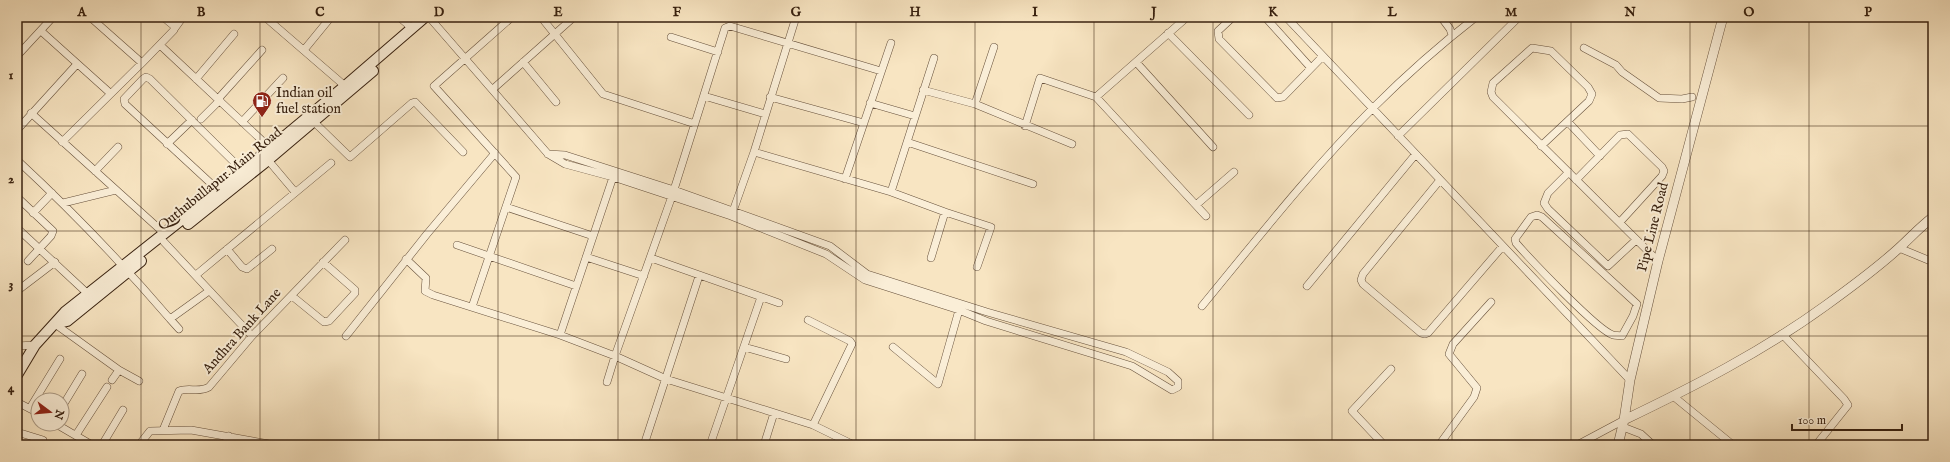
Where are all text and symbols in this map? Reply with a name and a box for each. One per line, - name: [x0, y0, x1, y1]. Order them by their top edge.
- text: A: [77, 4, 88, 21]
- text: B: [197, 4, 206, 21]
- text: C: [315, 4, 325, 21]
- text: D: [434, 4, 445, 21]
- text: E: [553, 4, 563, 21]
- text: F: [673, 4, 682, 21]
- text: G: [791, 4, 802, 21]
- text: H: [909, 4, 921, 21]
- text: I: [1032, 4, 1038, 21]
- text: J: [1149, 4, 1157, 21]
- text: K: [1268, 4, 1278, 21]
- text: L: [1386, 4, 1397, 21]
- text: M: [1505, 4, 1518, 21]
- text: N: [1623, 4, 1636, 21]
- text: O: [1744, 4, 1755, 21]
- text: P: [1864, 4, 1872, 21]
- text: 1: [9, 67, 14, 84]
- place label: Indian oil fuel station: [276, 84, 341, 118]
- fuel station icon: Indian oil fuel station: [251, 90, 273, 118]
- street label: Quthubullapur Main Road: [154, 123, 286, 235]
- text: 2: [8, 171, 14, 188]
- street label: Pipe Line Road: [1633, 180, 1673, 273]
- text: 3: [9, 276, 14, 293]
- street label: Andhra Bank Lane: [198, 284, 286, 378]
- text: 4: [8, 380, 15, 397]
- north arrow: [30, 392, 70, 432]
- scale bar: [1792, 406, 1902, 432]
- text: N: [50, 407, 67, 421]
- text: 100 m: [1798, 413, 1826, 428]

